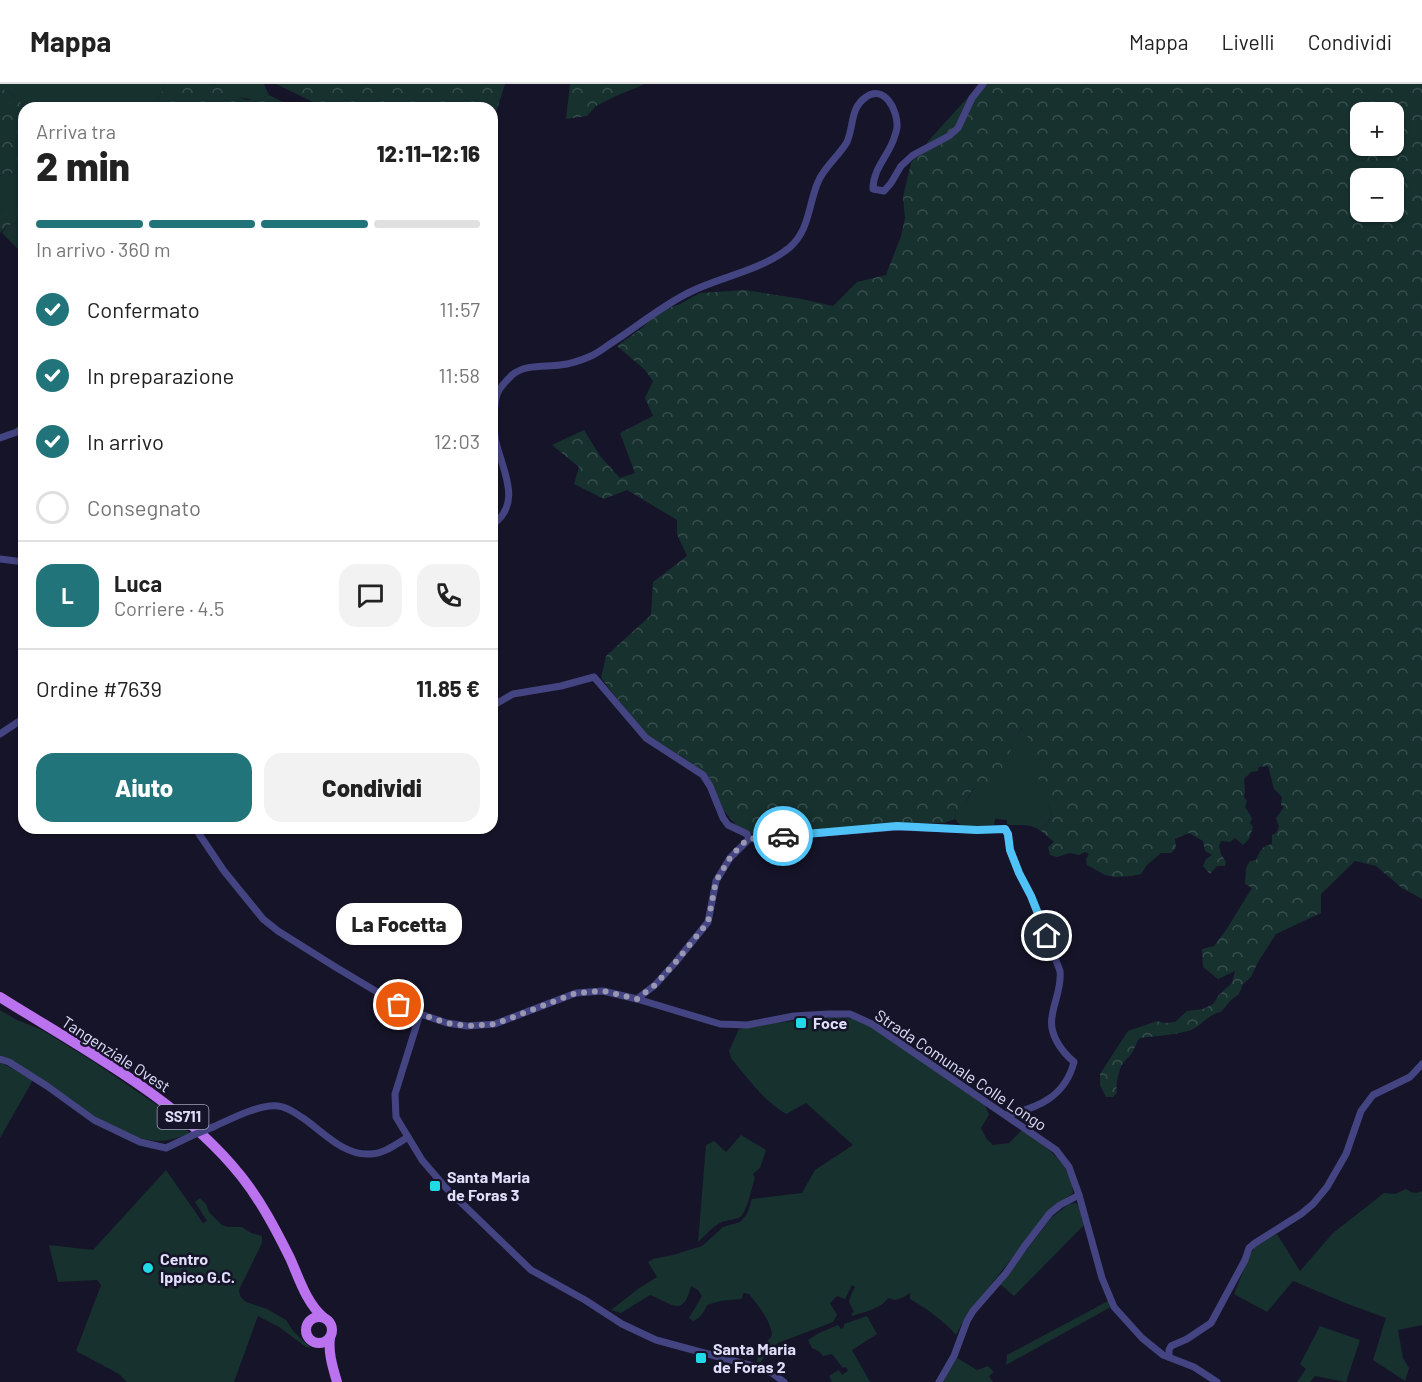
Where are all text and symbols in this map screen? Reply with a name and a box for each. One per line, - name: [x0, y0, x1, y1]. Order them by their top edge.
- text: Mappa: [30, 24, 111, 58]
- text: Mappa: [1129, 29, 1189, 54]
- text: Livelli: [1222, 29, 1275, 54]
- text: Condividi: [1308, 29, 1392, 54]
- map controls: [1350, 102, 1404, 222]
- button: +: [1350, 102, 1404, 156]
- text: Arriva tra: [36, 119, 116, 143]
- text: 12:11–12:16: [377, 140, 480, 166]
- text: 2 min: [36, 142, 130, 189]
- button: −: [1350, 168, 1404, 222]
- text: In arrivo · 360 m: [36, 237, 171, 261]
- icon: check: [36, 293, 69, 326]
- text: Confermato: [87, 296, 200, 322]
- text: 11:57: [439, 297, 480, 321]
- icon: check: [36, 359, 69, 392]
- text: In preparazione: [87, 362, 234, 388]
- text: 11:58: [438, 363, 480, 387]
- icon: check: [36, 425, 69, 458]
- text: In arrivo: [87, 428, 164, 454]
- text: 12:03: [434, 429, 480, 453]
- text: Consegnato: [87, 494, 201, 520]
- button: chat: [339, 564, 402, 627]
- button: phone: [417, 564, 480, 627]
- text: Luca: [114, 570, 162, 596]
- text: L: [61, 582, 74, 608]
- text: Corriere · 4.5: [114, 596, 224, 620]
- text: Ordine #7639: [36, 675, 162, 701]
- text: 11.85 €: [416, 675, 480, 701]
- button: Aiuto: [36, 753, 252, 822]
- button: Condividi: [264, 753, 480, 822]
- courier: [753, 806, 813, 866]
- icon: car: [767, 820, 800, 853]
- callout: La Focetta: [336, 903, 462, 945]
- pin: [1021, 910, 1072, 961]
- text: La Focetta: [352, 912, 446, 936]
- icon: home: [1030, 919, 1063, 952]
- pin: [373, 979, 424, 1030]
- icon: bag: [382, 988, 415, 1021]
- street label: Strada Comunale Colle Longo: [872, 1005, 1051, 1134]
- street label: Tangenziale Ovest: [59, 1011, 174, 1096]
- place label: Foce: [813, 1013, 847, 1032]
- marker: Foce: [794, 1016, 808, 1030]
- road number: SS711: [158, 1105, 208, 1129]
- place label: Santa Maria de Foras 3: [447, 1167, 530, 1204]
- marker: Santa Maria de Foras 3: [428, 1179, 442, 1193]
- place label: Centro Ippico G.C.: [160, 1249, 235, 1286]
- marker: Centro Ippico G.C.: [141, 1261, 155, 1275]
- place label: Santa Maria de Foras 2: [713, 1339, 796, 1376]
- marker: Santa Maria de Foras 2: [694, 1351, 708, 1365]

